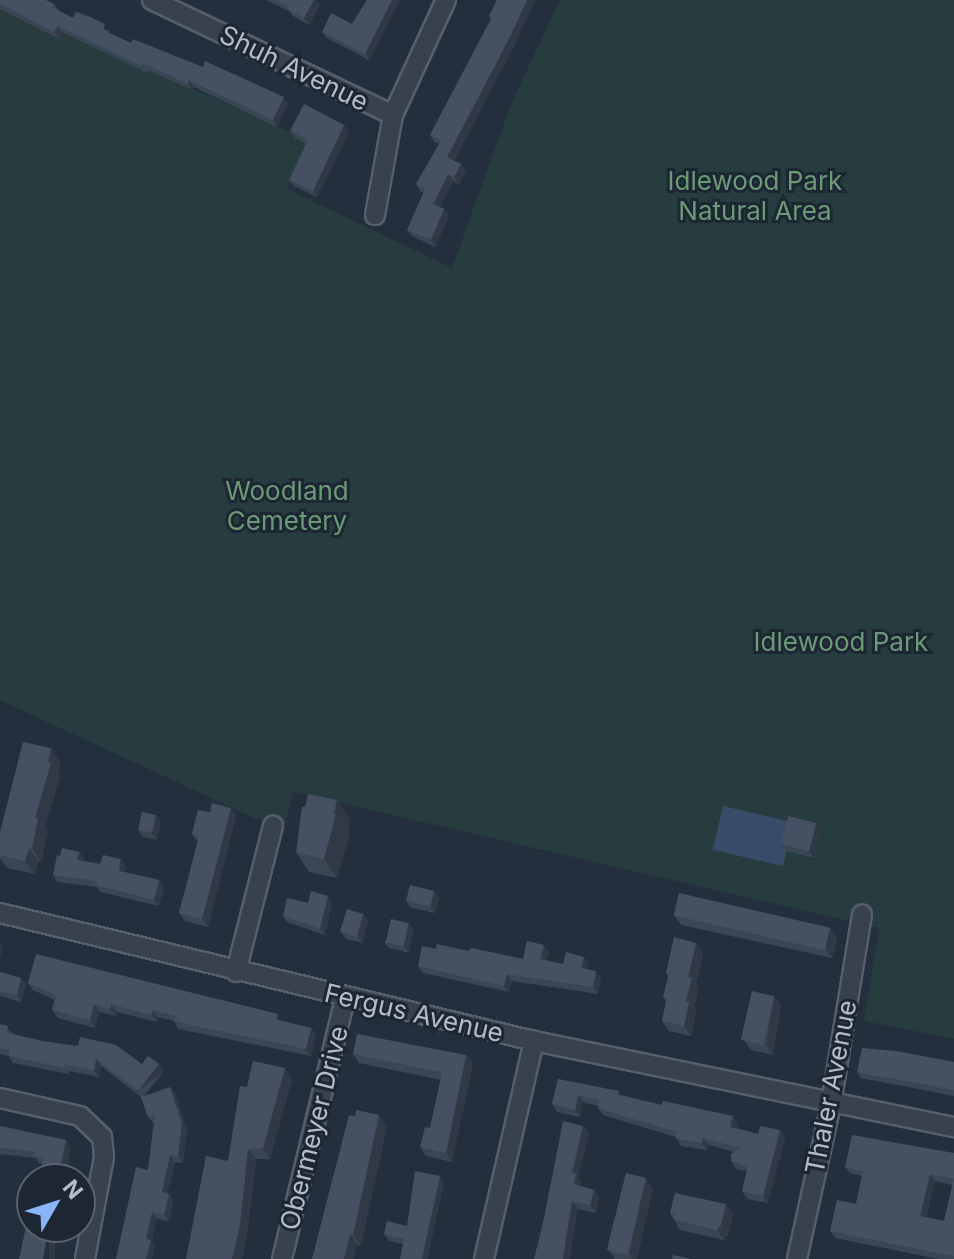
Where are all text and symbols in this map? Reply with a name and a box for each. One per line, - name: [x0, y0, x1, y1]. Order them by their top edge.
- street label: Shuh Avenue: [215, 19, 373, 117]
- park label: Idlewood Park Natural Area: [668, 165, 842, 226]
- park label: Woodland Cemetery: [225, 475, 349, 536]
- park label: Idlewood Park: [754, 626, 928, 658]
- street label: Fergus Avenue: [322, 977, 506, 1049]
- street label: Thaler Avenue: [799, 997, 863, 1177]
- street label: Obermeyer Drive: [274, 1023, 354, 1233]
- north arrow: [16, 1163, 96, 1243]
- text: N: [58, 1174, 88, 1204]

